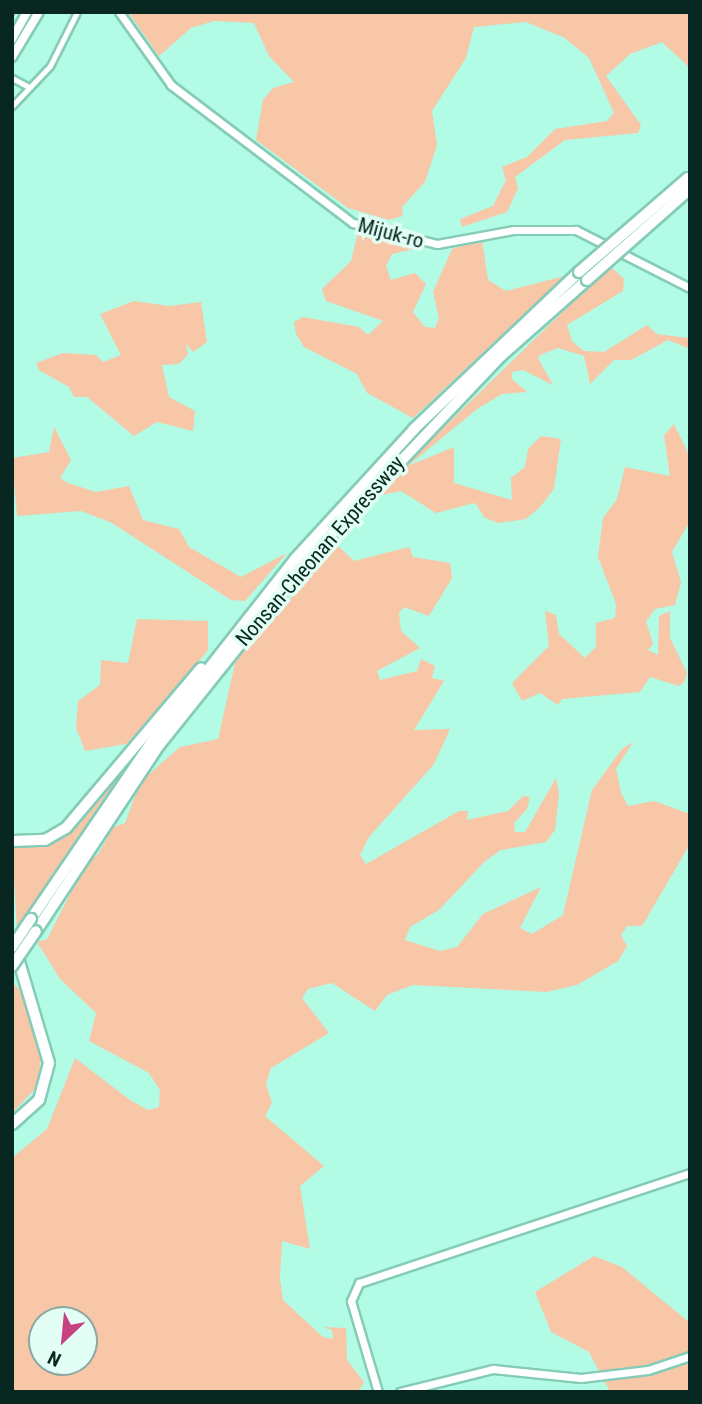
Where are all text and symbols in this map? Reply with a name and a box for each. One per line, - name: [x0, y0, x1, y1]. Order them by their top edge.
- street label: Mijuk-ro: [355, 212, 427, 254]
- street label: Nonsan-Cheonan Expressway: [230, 451, 410, 651]
- north arrow: [28, 1306, 98, 1376]
- text: N: [44, 1346, 65, 1371]

